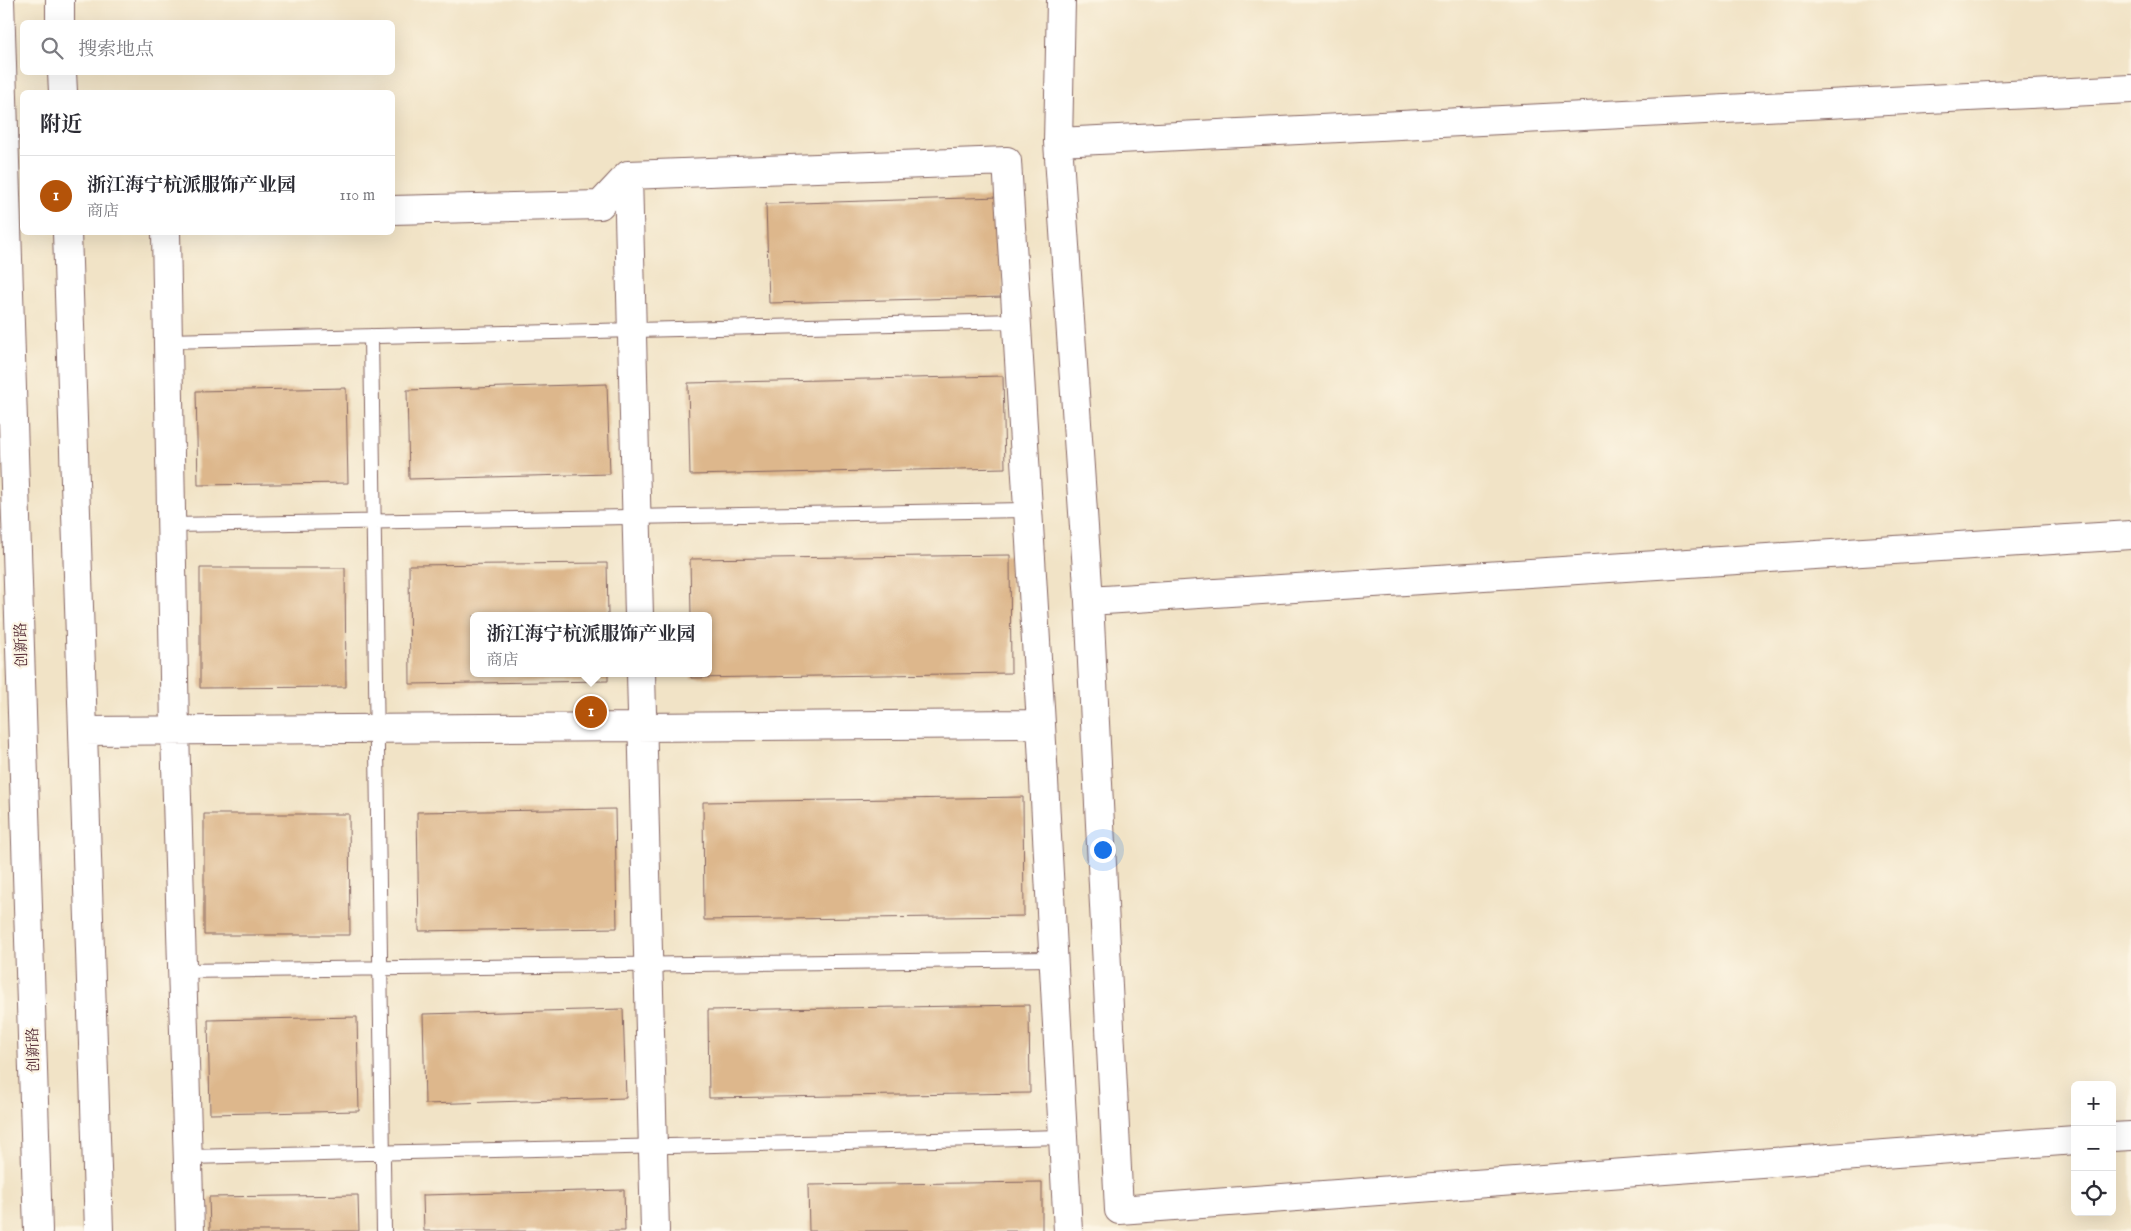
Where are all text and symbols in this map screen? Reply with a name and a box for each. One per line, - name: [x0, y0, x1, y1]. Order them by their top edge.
- search box: [20, 20, 395, 75]
- icon: search: [38, 34, 66, 62]
- text: 搜索地点: [78, 38, 154, 62]
- text: 附近: [40, 112, 82, 139]
- text: 浙江海宁杭派服饰产业园: [87, 174, 296, 198]
- text: 1: [53, 186, 59, 206]
- text: 110 m: [339, 186, 375, 206]
- text: 商店: [87, 202, 119, 222]
- popup: [470, 612, 712, 677]
- street label: 创新路: [11, 622, 32, 668]
- text: 浙江海宁杭派服饰产业园: [486, 623, 696, 647]
- text: 商店: [486, 651, 519, 671]
- pin: 1: [575, 693, 607, 731]
- your location: [1090, 837, 1116, 863]
- street label: 创新路: [23, 1027, 44, 1073]
- map controls: [2071, 1081, 2116, 1216]
- button: +: [2071, 1081, 2116, 1126]
- button: −: [2071, 1126, 2116, 1171]
- button: locate: [2071, 1171, 2116, 1216]

